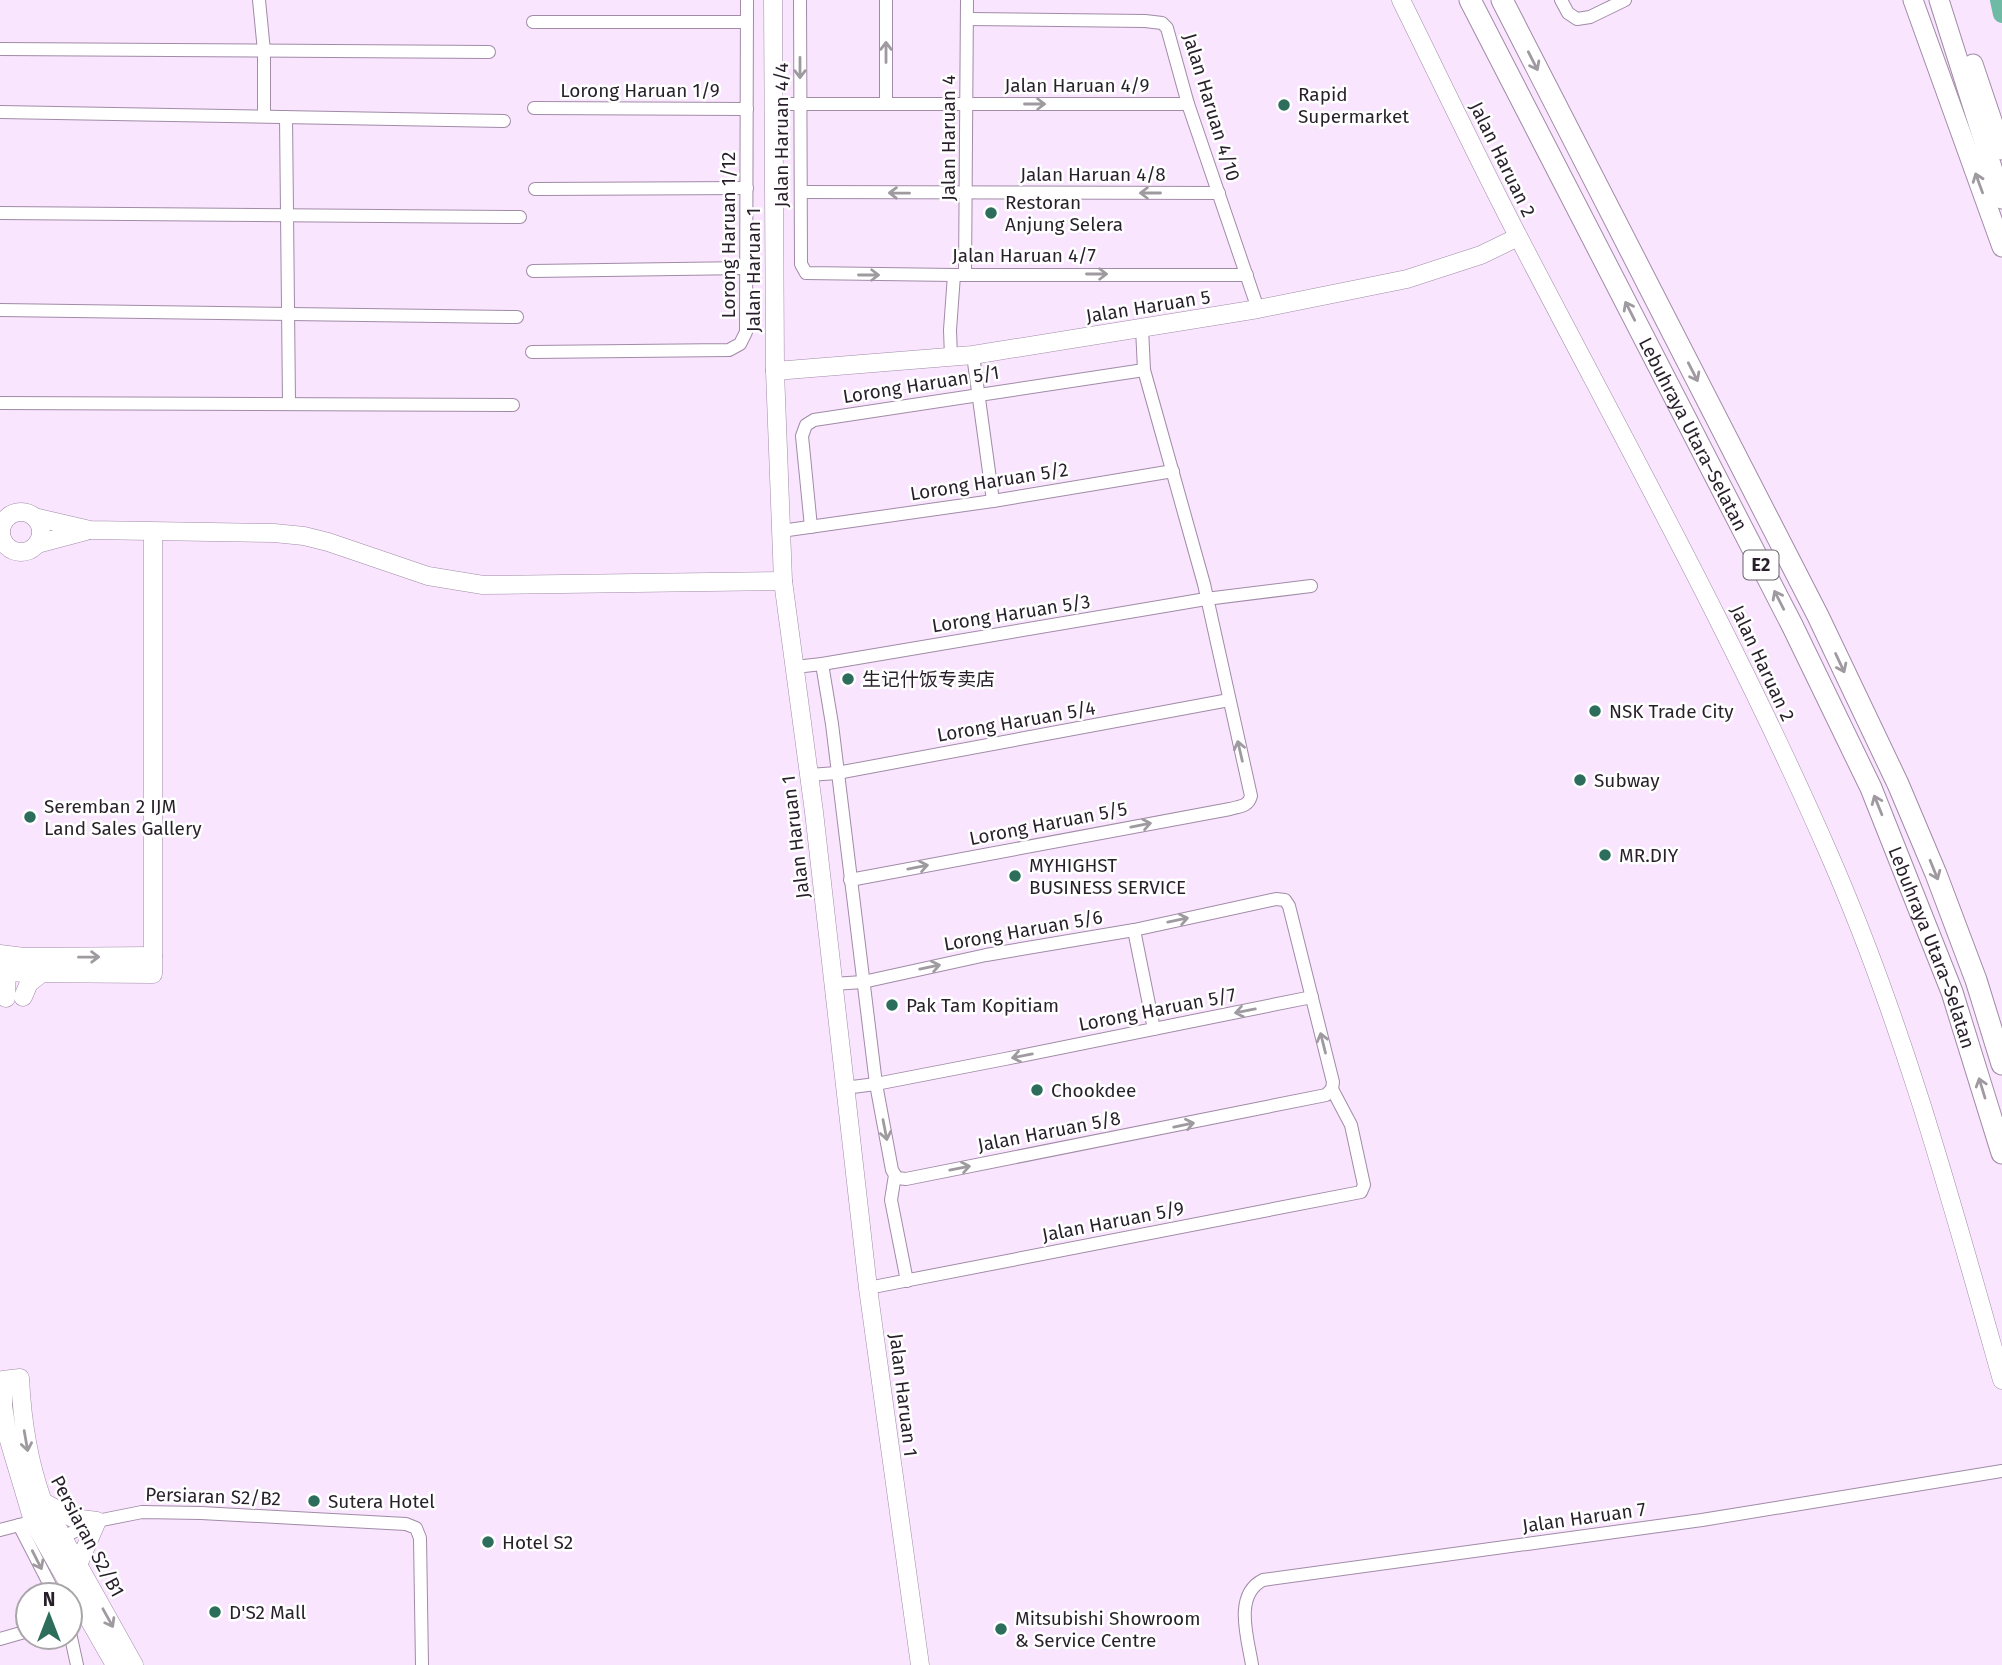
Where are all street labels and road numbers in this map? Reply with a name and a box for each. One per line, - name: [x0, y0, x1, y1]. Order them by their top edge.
- street label: Jalan Haruan 4/10: [1178, 30, 1245, 184]
- street label: Jalan Haruan 4/4: [770, 63, 793, 207]
- street label: Jalan Haruan 4/9: [1005, 74, 1149, 97]
- street label: Jalan Haruan 4: [937, 75, 960, 201]
- street label: Lorong Haruan 1/9: [560, 79, 720, 102]
- street label: Jalan Haruan 2: [1465, 98, 1540, 221]
- street label: Lorong Haruan 1/12: [717, 152, 740, 318]
- street label: Jalan Haruan 4/8: [1020, 163, 1166, 186]
- street label: Jalan Haruan 1: [742, 208, 765, 332]
- street label: Jalan Haruan 4/7: [952, 244, 1096, 267]
- street label: Jalan Haruan 5: [1084, 285, 1212, 328]
- street label: Lebuhraya Utara–Selatan: [1634, 333, 1752, 535]
- street label: Lorong Haruan 5/1: [841, 361, 1001, 408]
- street label: Lorong Haruan 5/2: [908, 458, 1070, 505]
- road number: E2: [1744, 550, 1778, 580]
- street label: Lorong Haruan 5/3: [930, 590, 1092, 637]
- street label: Jalan Haruan 2: [1726, 601, 1799, 725]
- street label: Lorong Haruan 5/4: [935, 696, 1097, 747]
- street label: Jalan Haruan 1: [777, 774, 814, 900]
- street label: Lorong Haruan 5/5: [967, 797, 1129, 850]
- street label: Lebuhraya Utara–Selatan: [1883, 843, 1980, 1051]
- street label: Lorong Haruan 5/6: [942, 905, 1104, 956]
- street label: Lorong Haruan 5/7: [1077, 983, 1238, 1036]
- street label: Jalan Haruan 5/8: [976, 1106, 1123, 1157]
- street label: Jalan Haruan 5/9: [1040, 1196, 1186, 1247]
- street label: Jalan Haruan 1: [885, 1332, 922, 1458]
- street label: Persiaran S2/B1: [46, 1472, 129, 1601]
- street label: Persiaran S2/B2: [145, 1483, 281, 1510]
- street label: Jalan Haruan 7: [1521, 1497, 1647, 1538]

